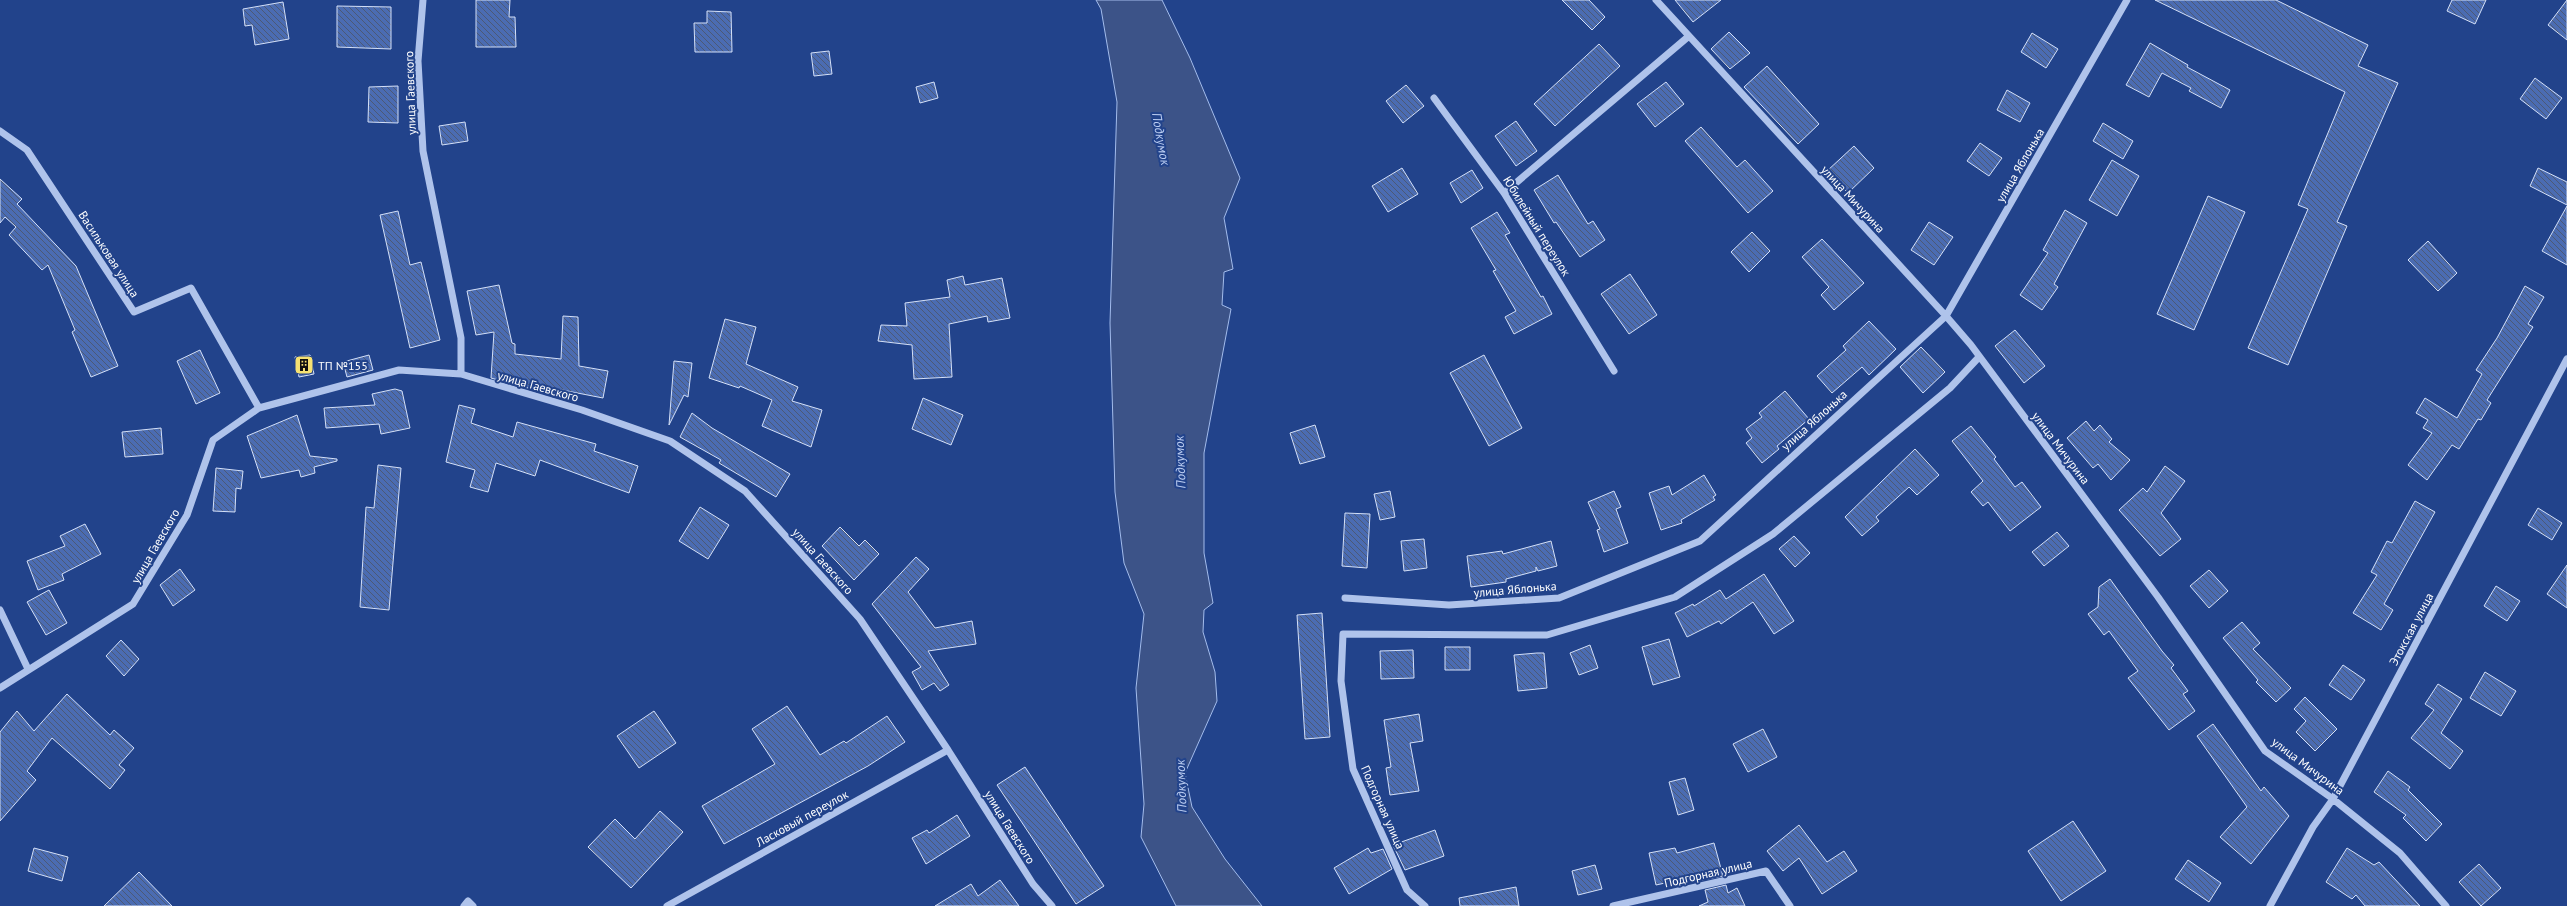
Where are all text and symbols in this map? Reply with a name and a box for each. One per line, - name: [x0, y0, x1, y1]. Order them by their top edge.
- street label: улица Гаевского: [401, 51, 419, 135]
- water label: Подкумок: [1148, 111, 1174, 168]
- street label: улица Яблонька: [1993, 125, 2047, 205]
- street label: улица Мичурина: [1818, 162, 1888, 236]
- street label: Юбилейный переулок: [1500, 173, 1574, 279]
- street label: Васильковая улица: [75, 208, 143, 300]
- building icon: ТП №155: [293, 354, 315, 376]
- place label: ТП №155: [318, 358, 368, 373]
- street label: улица Гаевского: [496, 367, 580, 405]
- street label: улица Яблонька: [1778, 387, 1850, 453]
- street label: улица Мичурина: [2029, 409, 2093, 487]
- water label: Подкумок: [1171, 434, 1189, 489]
- street label: улица Гаевского: [128, 506, 182, 586]
- street label: улица Гаевского: [789, 525, 857, 597]
- street label: улица Яблонька: [1473, 578, 1557, 600]
- street label: Этокская улица: [2386, 590, 2436, 668]
- street label: улица Мичурина: [2269, 734, 2347, 798]
- water label: Подкумок: [1172, 758, 1190, 813]
- street label: Подгорная улица: [1358, 763, 1408, 851]
- street label: Ласковый переулок: [752, 786, 851, 850]
- street label: улица Гаевского: [981, 787, 1039, 867]
- street label: Подгорная улица: [1663, 856, 1753, 890]

